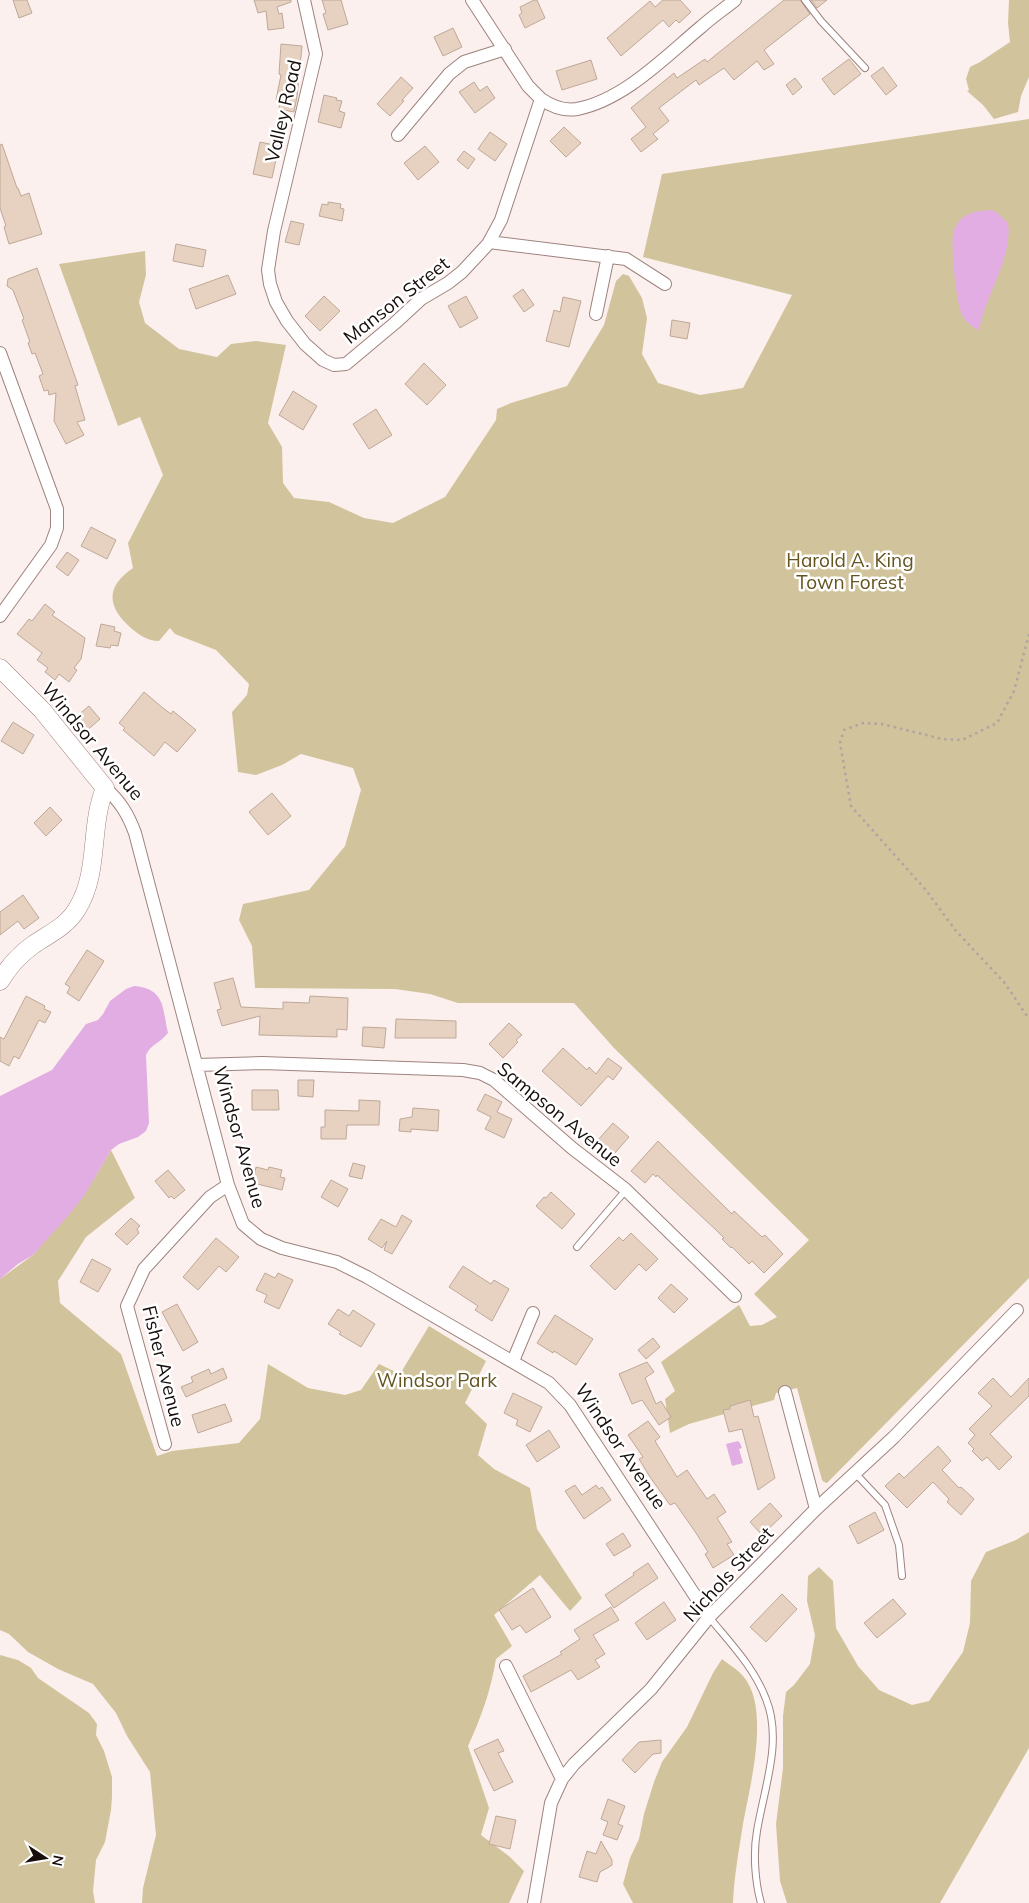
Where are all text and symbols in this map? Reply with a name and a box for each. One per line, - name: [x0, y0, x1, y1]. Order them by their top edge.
- street label: Valley Road: [260, 57, 306, 165]
- street label: Manson Street: [338, 251, 454, 349]
- park label: Harold A. King Town Forest: [786, 548, 914, 594]
- street label: Windsor Avenue: [37, 677, 149, 805]
- street label: Sampson Avenue: [493, 1056, 627, 1172]
- street label: Windsor Avenue: [208, 1063, 272, 1211]
- street label: Fisher Avenue: [137, 1303, 191, 1429]
- park label: Windsor Park: [377, 1368, 497, 1392]
- street label: Windsor Avenue: [570, 1379, 672, 1513]
- street label: Nichols Street: [678, 1521, 778, 1627]
- north arrow: [20, 1833, 70, 1883]
- text: N: [48, 1854, 68, 1868]

